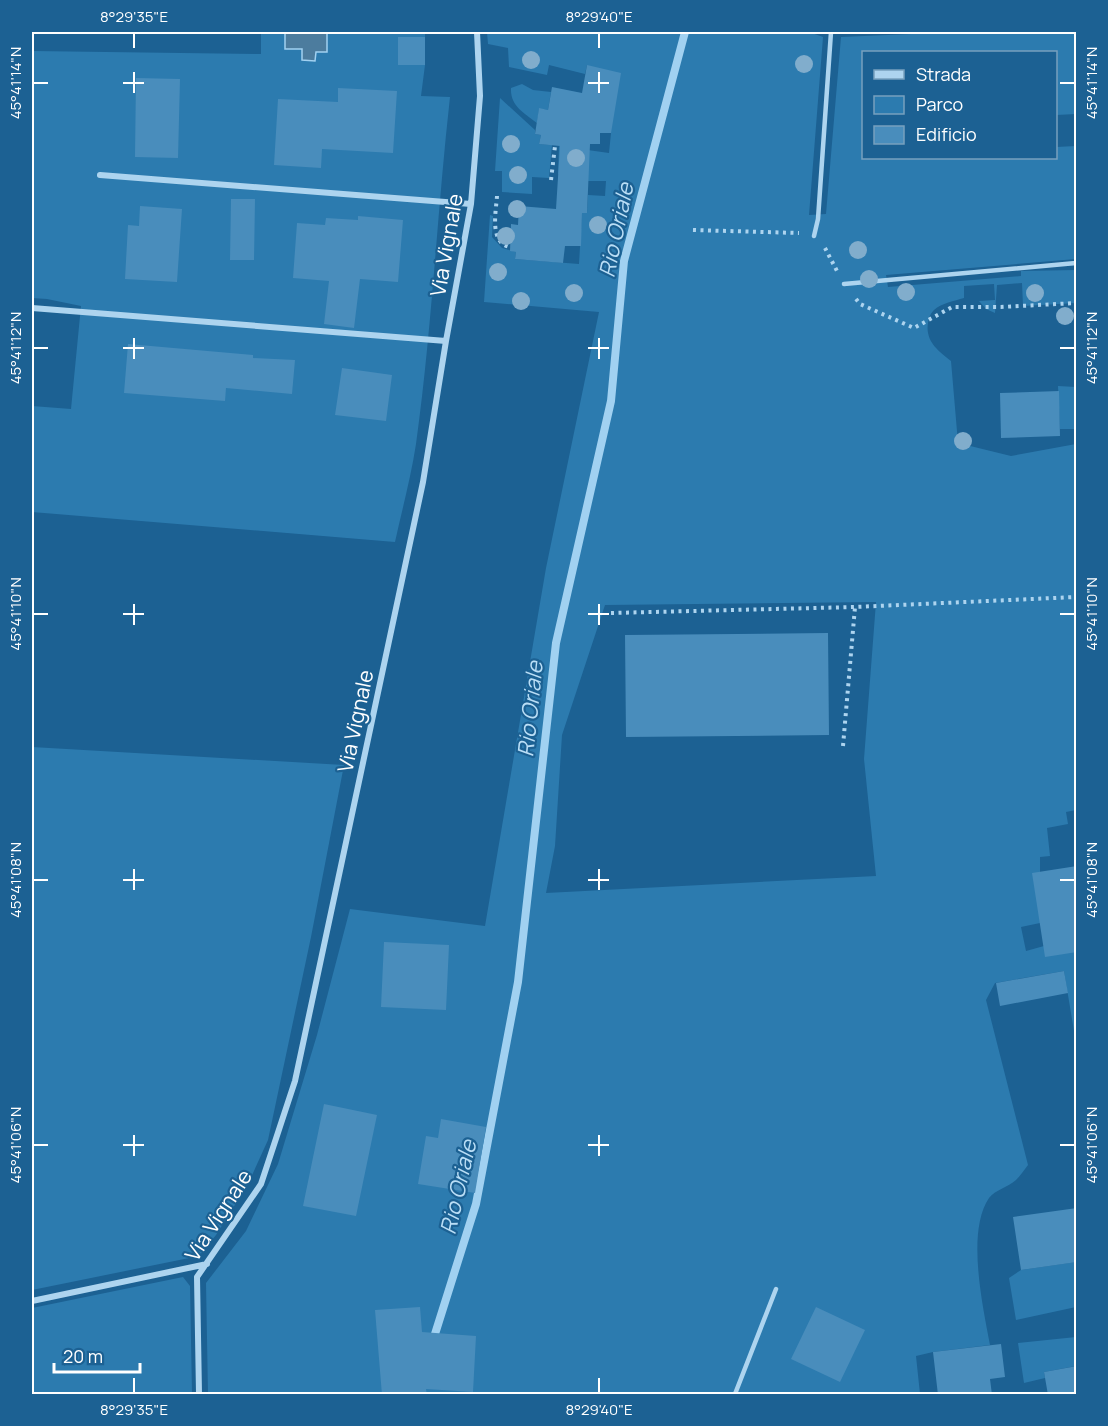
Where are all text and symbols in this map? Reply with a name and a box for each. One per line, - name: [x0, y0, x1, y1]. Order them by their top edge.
- text: 8°29'35"E: [100, 6, 168, 27]
- text: 8°29'40"E: [565, 6, 633, 27]
- text: 45°41'14"N: [5, 47, 26, 119]
- text: 45°41'14"N: [1081, 47, 1102, 119]
- legend: [862, 51, 1057, 159]
- text: Strada: [916, 62, 971, 86]
- text: Parco: [916, 92, 963, 116]
- text: Edificio: [916, 122, 977, 146]
- water label: Rio Oriale: [591, 179, 641, 280]
- street label: Via Vignale: [423, 191, 469, 299]
- text: 45°41'12"N: [5, 312, 26, 384]
- text: 45°41'12"N: [1081, 312, 1102, 384]
- text: 45°41'10"N: [5, 577, 26, 651]
- text: 45°41'10"N: [1081, 577, 1102, 651]
- water label: Rio Oriale: [510, 659, 550, 758]
- street label: Via Vignale: [331, 667, 379, 775]
- text: 45°41'08"N: [5, 842, 26, 918]
- text: 45°41'08"N: [1081, 842, 1102, 918]
- text: 45°41'06"N: [5, 1107, 26, 1183]
- text: 45°41'06"N: [1081, 1107, 1102, 1183]
- water label: Rio Oriale: [433, 1136, 484, 1237]
- street label: Via Vignale: [178, 1164, 258, 1266]
- scale bar: [54, 1336, 140, 1374]
- text: 20 m: [63, 1344, 103, 1368]
- text: 8°29'35"E: [100, 1399, 168, 1420]
- text: 8°29'40"E: [565, 1399, 633, 1420]

